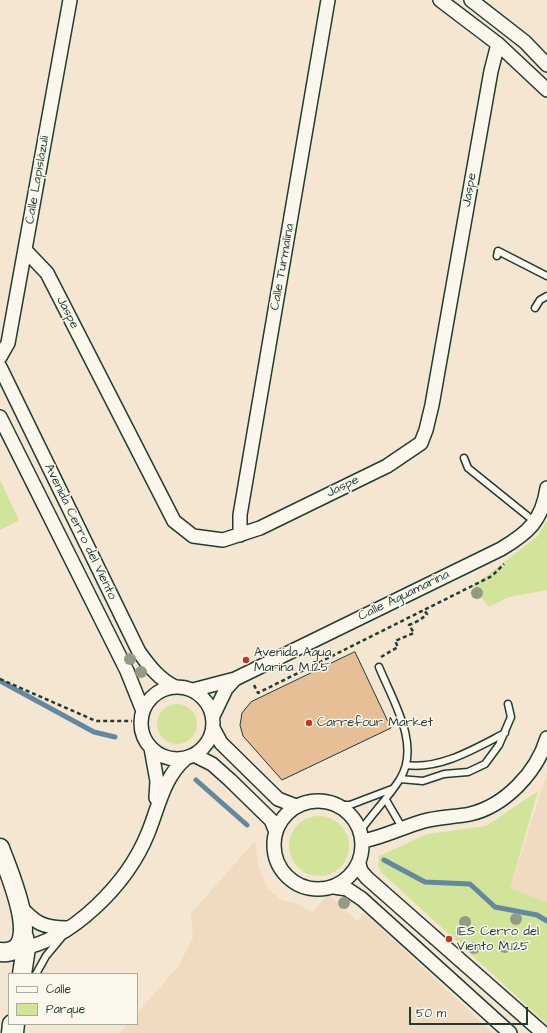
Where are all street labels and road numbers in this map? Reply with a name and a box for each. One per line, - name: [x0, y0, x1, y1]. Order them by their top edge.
- street label: Calle Lapislázuli: [23, 135, 53, 225]
- street label: Jaspe: [459, 172, 481, 208]
- street label: Calle Turmalina: [268, 222, 298, 312]
- street label: Jaspe: [52, 294, 82, 332]
- street label: Avenida Cerro del Viento: [40, 461, 120, 603]
- street label: Jaspe: [324, 472, 362, 502]
- street label: Calle Aguamarina: [356, 567, 452, 625]

